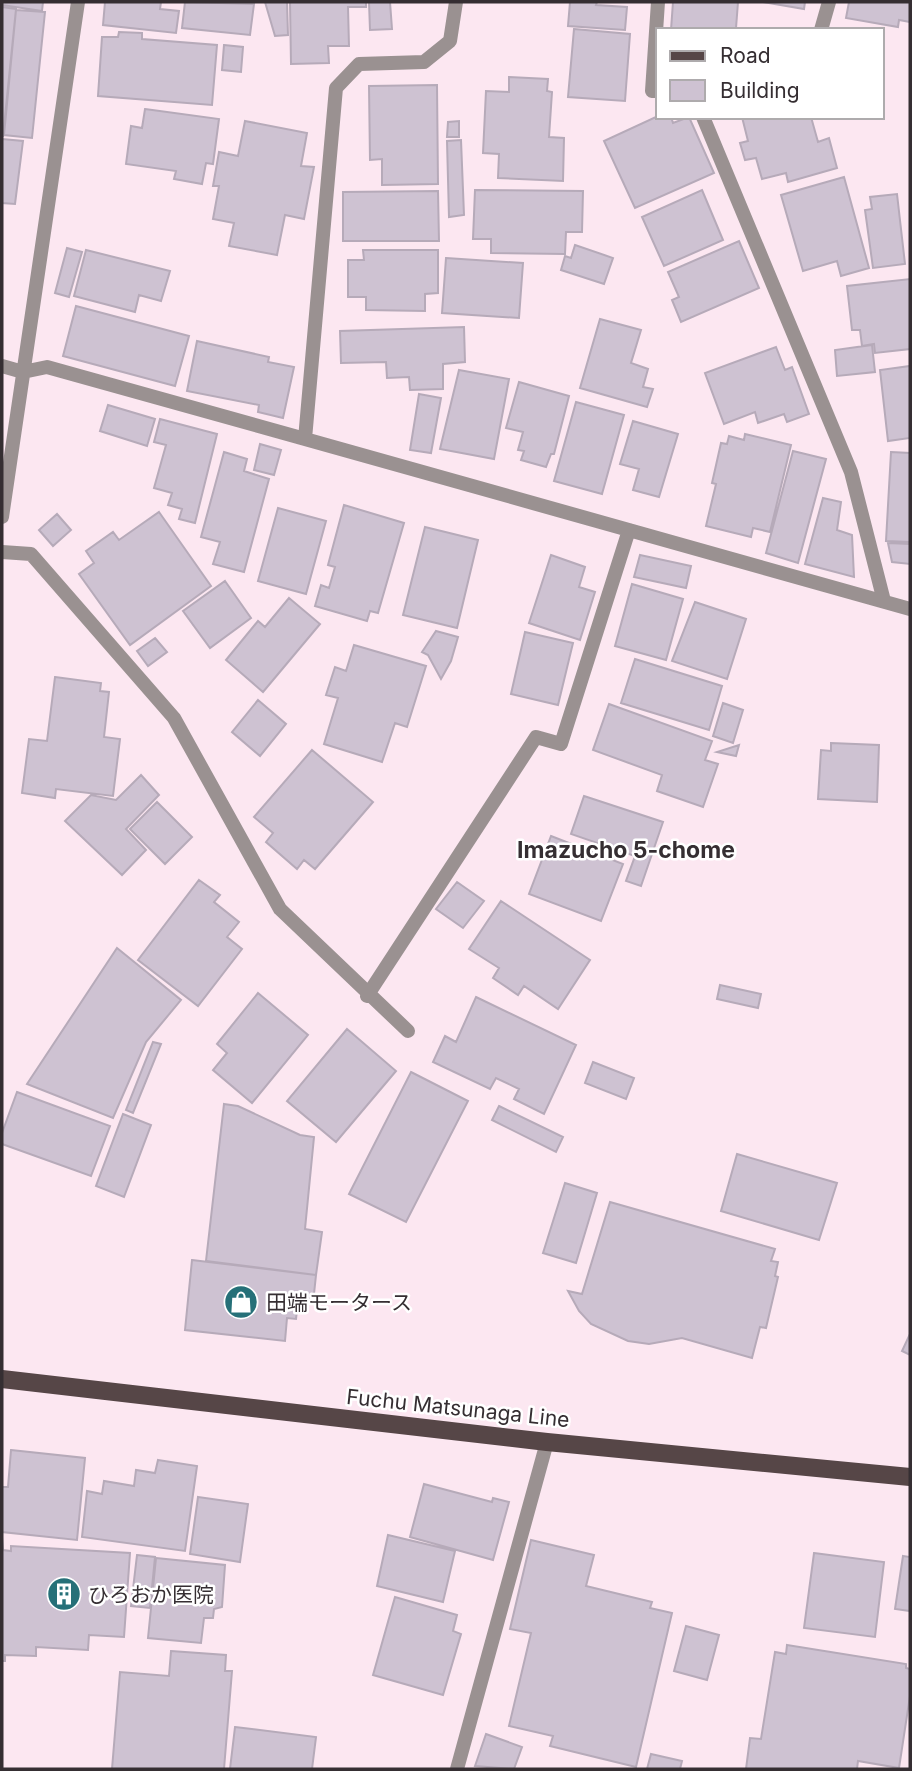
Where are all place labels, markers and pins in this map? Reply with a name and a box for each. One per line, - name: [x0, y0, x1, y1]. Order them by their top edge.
- shop icon: 田端モータース: [222, 1283, 260, 1321]
- place label: 田端モータース: [266, 1290, 412, 1315]
- building icon: ひろおか医院: [45, 1575, 83, 1613]
- place label: ひろおか医院: [88, 1582, 214, 1607]

